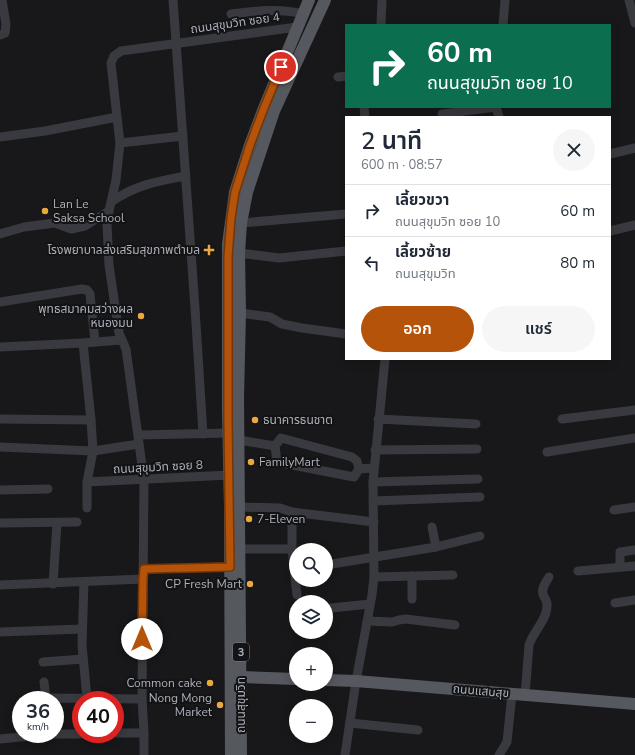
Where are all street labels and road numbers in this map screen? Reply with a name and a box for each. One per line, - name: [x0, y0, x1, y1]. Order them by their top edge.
- street label: ถนนสุขุมวิท ซอย 4: [189, 9, 281, 37]
- street label: ถนนสุขุมวิท ซอย 8: [113, 457, 203, 477]
- road number: 3: [233, 643, 249, 661]
- street label: ถนนสุขุมวิท: [233, 677, 249, 733]
- street label: ถนนแสนสุข: [452, 681, 510, 701]

